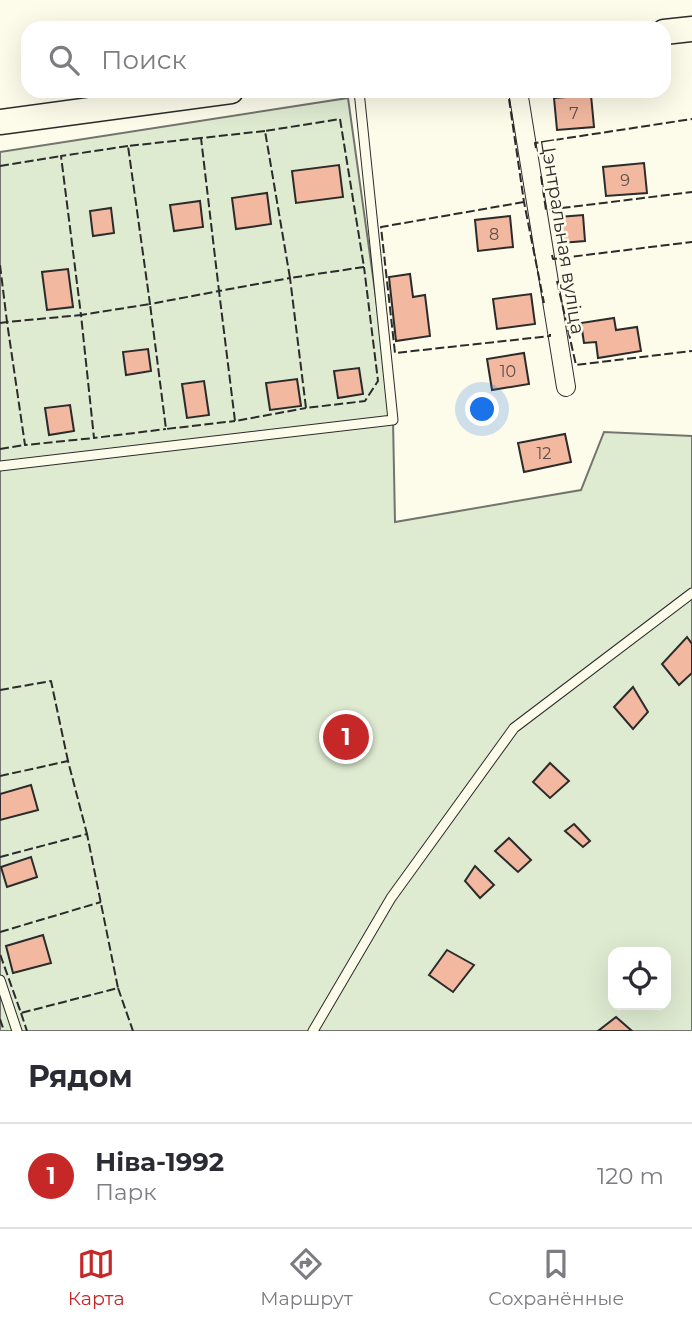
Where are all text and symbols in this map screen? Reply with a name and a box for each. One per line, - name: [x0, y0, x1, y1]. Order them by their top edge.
- search box: [21, 21, 671, 98]
- icon: search: [45, 41, 83, 79]
- text: Поиск: [101, 44, 187, 76]
- house number: 7: [569, 104, 579, 123]
- street label: Цэнтральная вуліца: [536, 136, 589, 336]
- house number: 9: [620, 171, 630, 190]
- house number: 8: [489, 225, 499, 244]
- house number: 10: [500, 362, 516, 381]
- your location: [465, 392, 499, 426]
- house number: 12: [537, 444, 551, 463]
- pin: 1: [323, 711, 369, 763]
- map controls: [608, 947, 671, 1010]
- button: locate: [608, 947, 671, 1010]
- text: Рядом: [28, 1058, 133, 1095]
- text: Ніва-1992: [95, 1146, 224, 1178]
- text: 1: [46, 1162, 56, 1190]
- text: 120 m: [597, 1162, 664, 1190]
- text: Парк: [95, 1178, 157, 1206]
- tab: Карта: [68, 1245, 125, 1310]
- tab: Маршрут: [260, 1245, 353, 1310]
- tab: Сохранённые: [488, 1245, 624, 1310]

